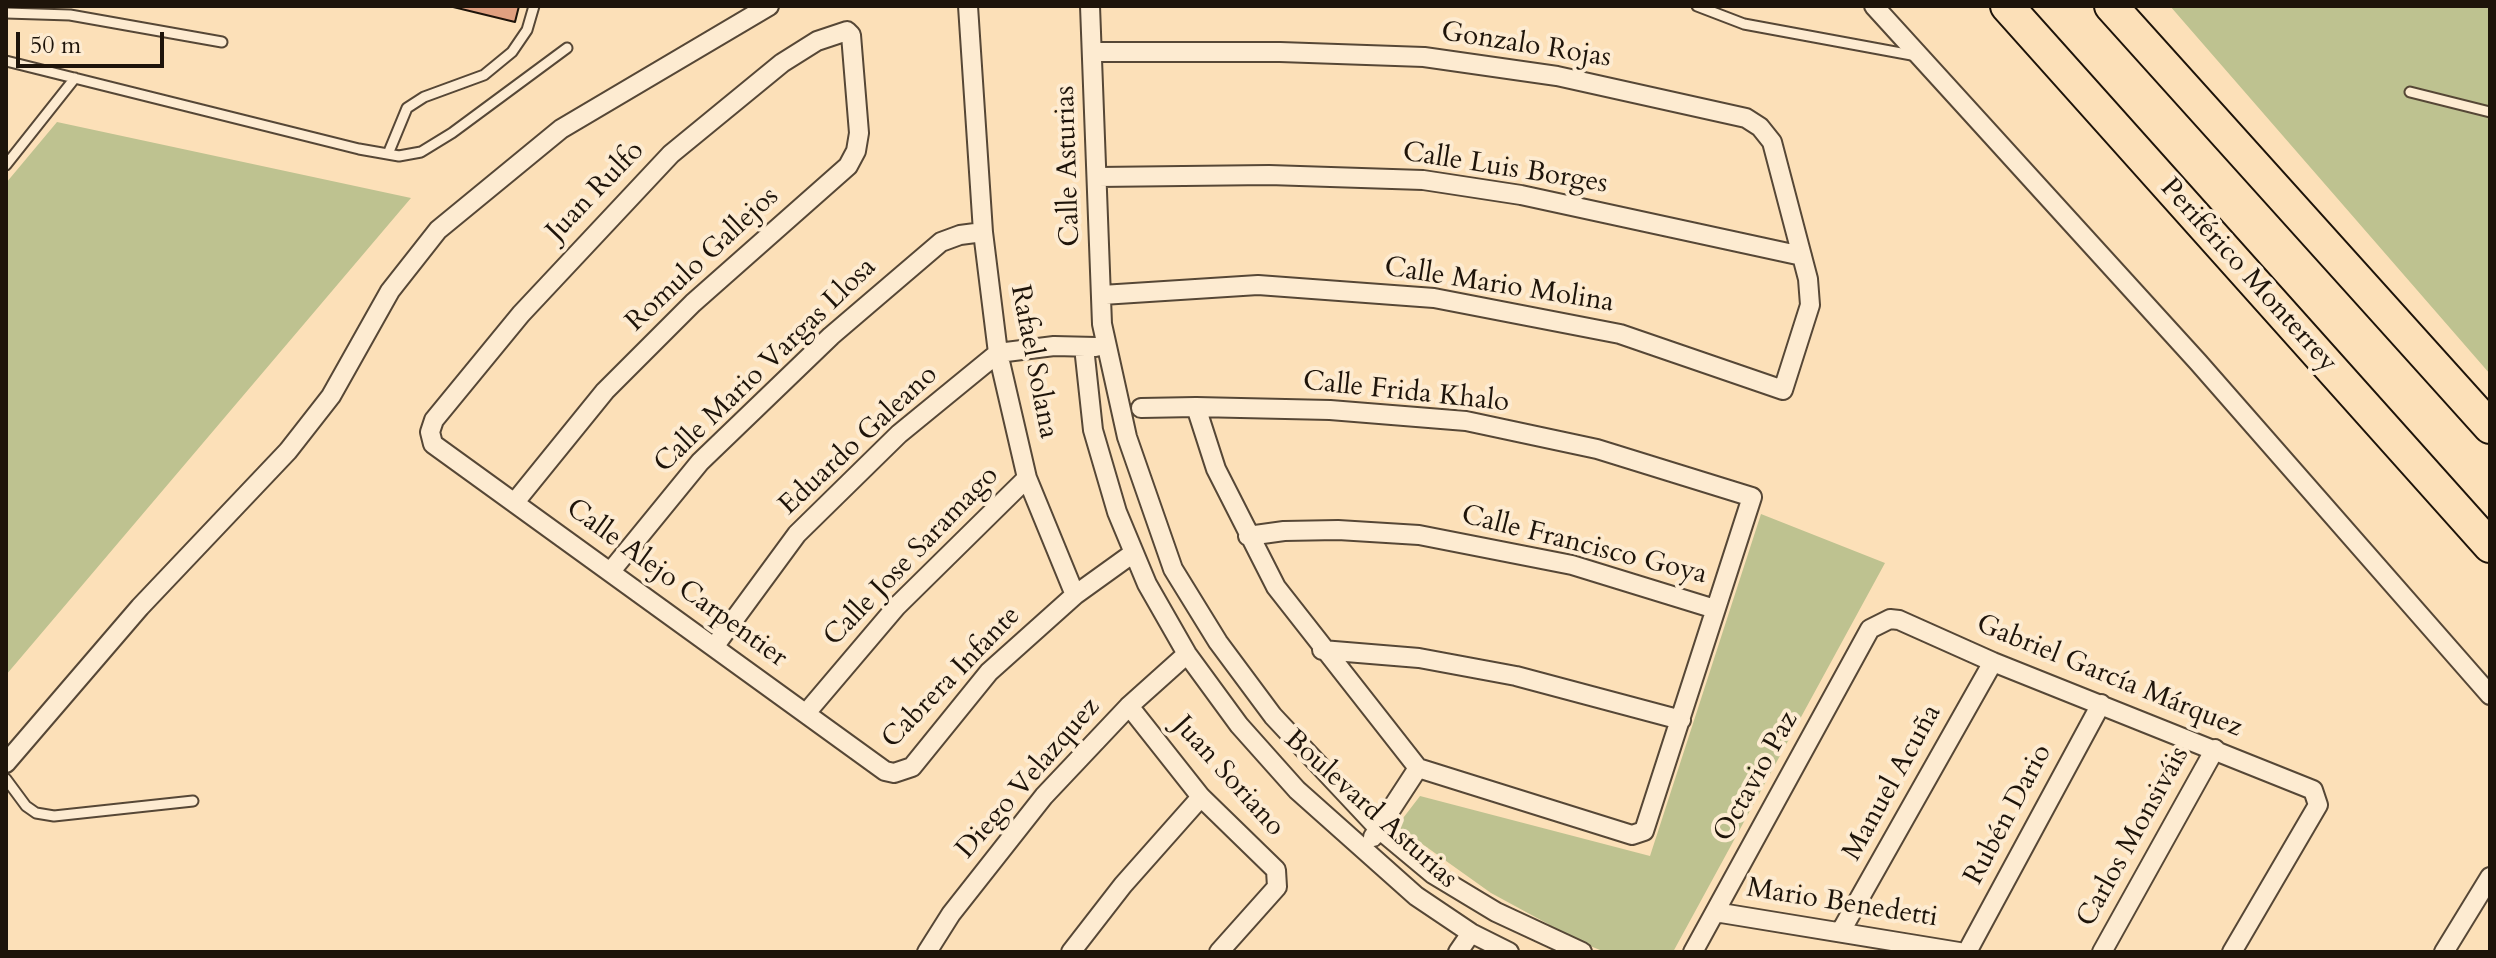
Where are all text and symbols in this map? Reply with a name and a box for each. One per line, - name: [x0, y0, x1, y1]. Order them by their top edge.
- scale bar: [20, 16, 168, 66]
- street label: Gonzalo Rojas: [1439, 16, 1613, 76]
- text: 50 m: [30, 29, 81, 62]
- street label: Calle Asturias: [1049, 85, 1089, 247]
- street label: Juan Rulfo: [540, 135, 652, 249]
- street label: Calle Luis Borges: [1400, 136, 1610, 202]
- street label: Periférico Monterrey: [2152, 172, 2344, 380]
- street label: Romulo Gallejos: [620, 181, 786, 339]
- street label: Calle Mario Vargas Llosa: [648, 251, 884, 481]
- street label: Calle Mario Molina: [1382, 251, 1616, 321]
- street label: Rafael Solana: [1002, 282, 1064, 442]
- street label: Eduardo Galeano: [773, 359, 945, 523]
- street label: Calle Frida Khalo: [1301, 365, 1511, 421]
- street label: Calle Jose Saramago: [818, 460, 1006, 654]
- street label: Calle Alejo Carpentier: [559, 492, 793, 676]
- street label: Calle Francisco Goya: [1458, 499, 1710, 593]
- street label: Cabrera Infante: [876, 600, 1028, 756]
- street label: Gabriel García Márquez: [1971, 608, 2247, 746]
- street label: Diego Velazquez: [950, 692, 1108, 866]
- street label: Manuel Acuña: [1836, 699, 1950, 867]
- street label: Octavio Paz: [1707, 706, 1807, 848]
- street label: Juan Soriano: [1165, 710, 1291, 844]
- street label: Boulevard Asturias: [1277, 723, 1463, 897]
- street label: Rubén Dario: [1958, 739, 2060, 891]
- street label: Carlos Monsiváis: [2071, 741, 2197, 933]
- street label: Mario Benedetti: [1744, 872, 1940, 936]

